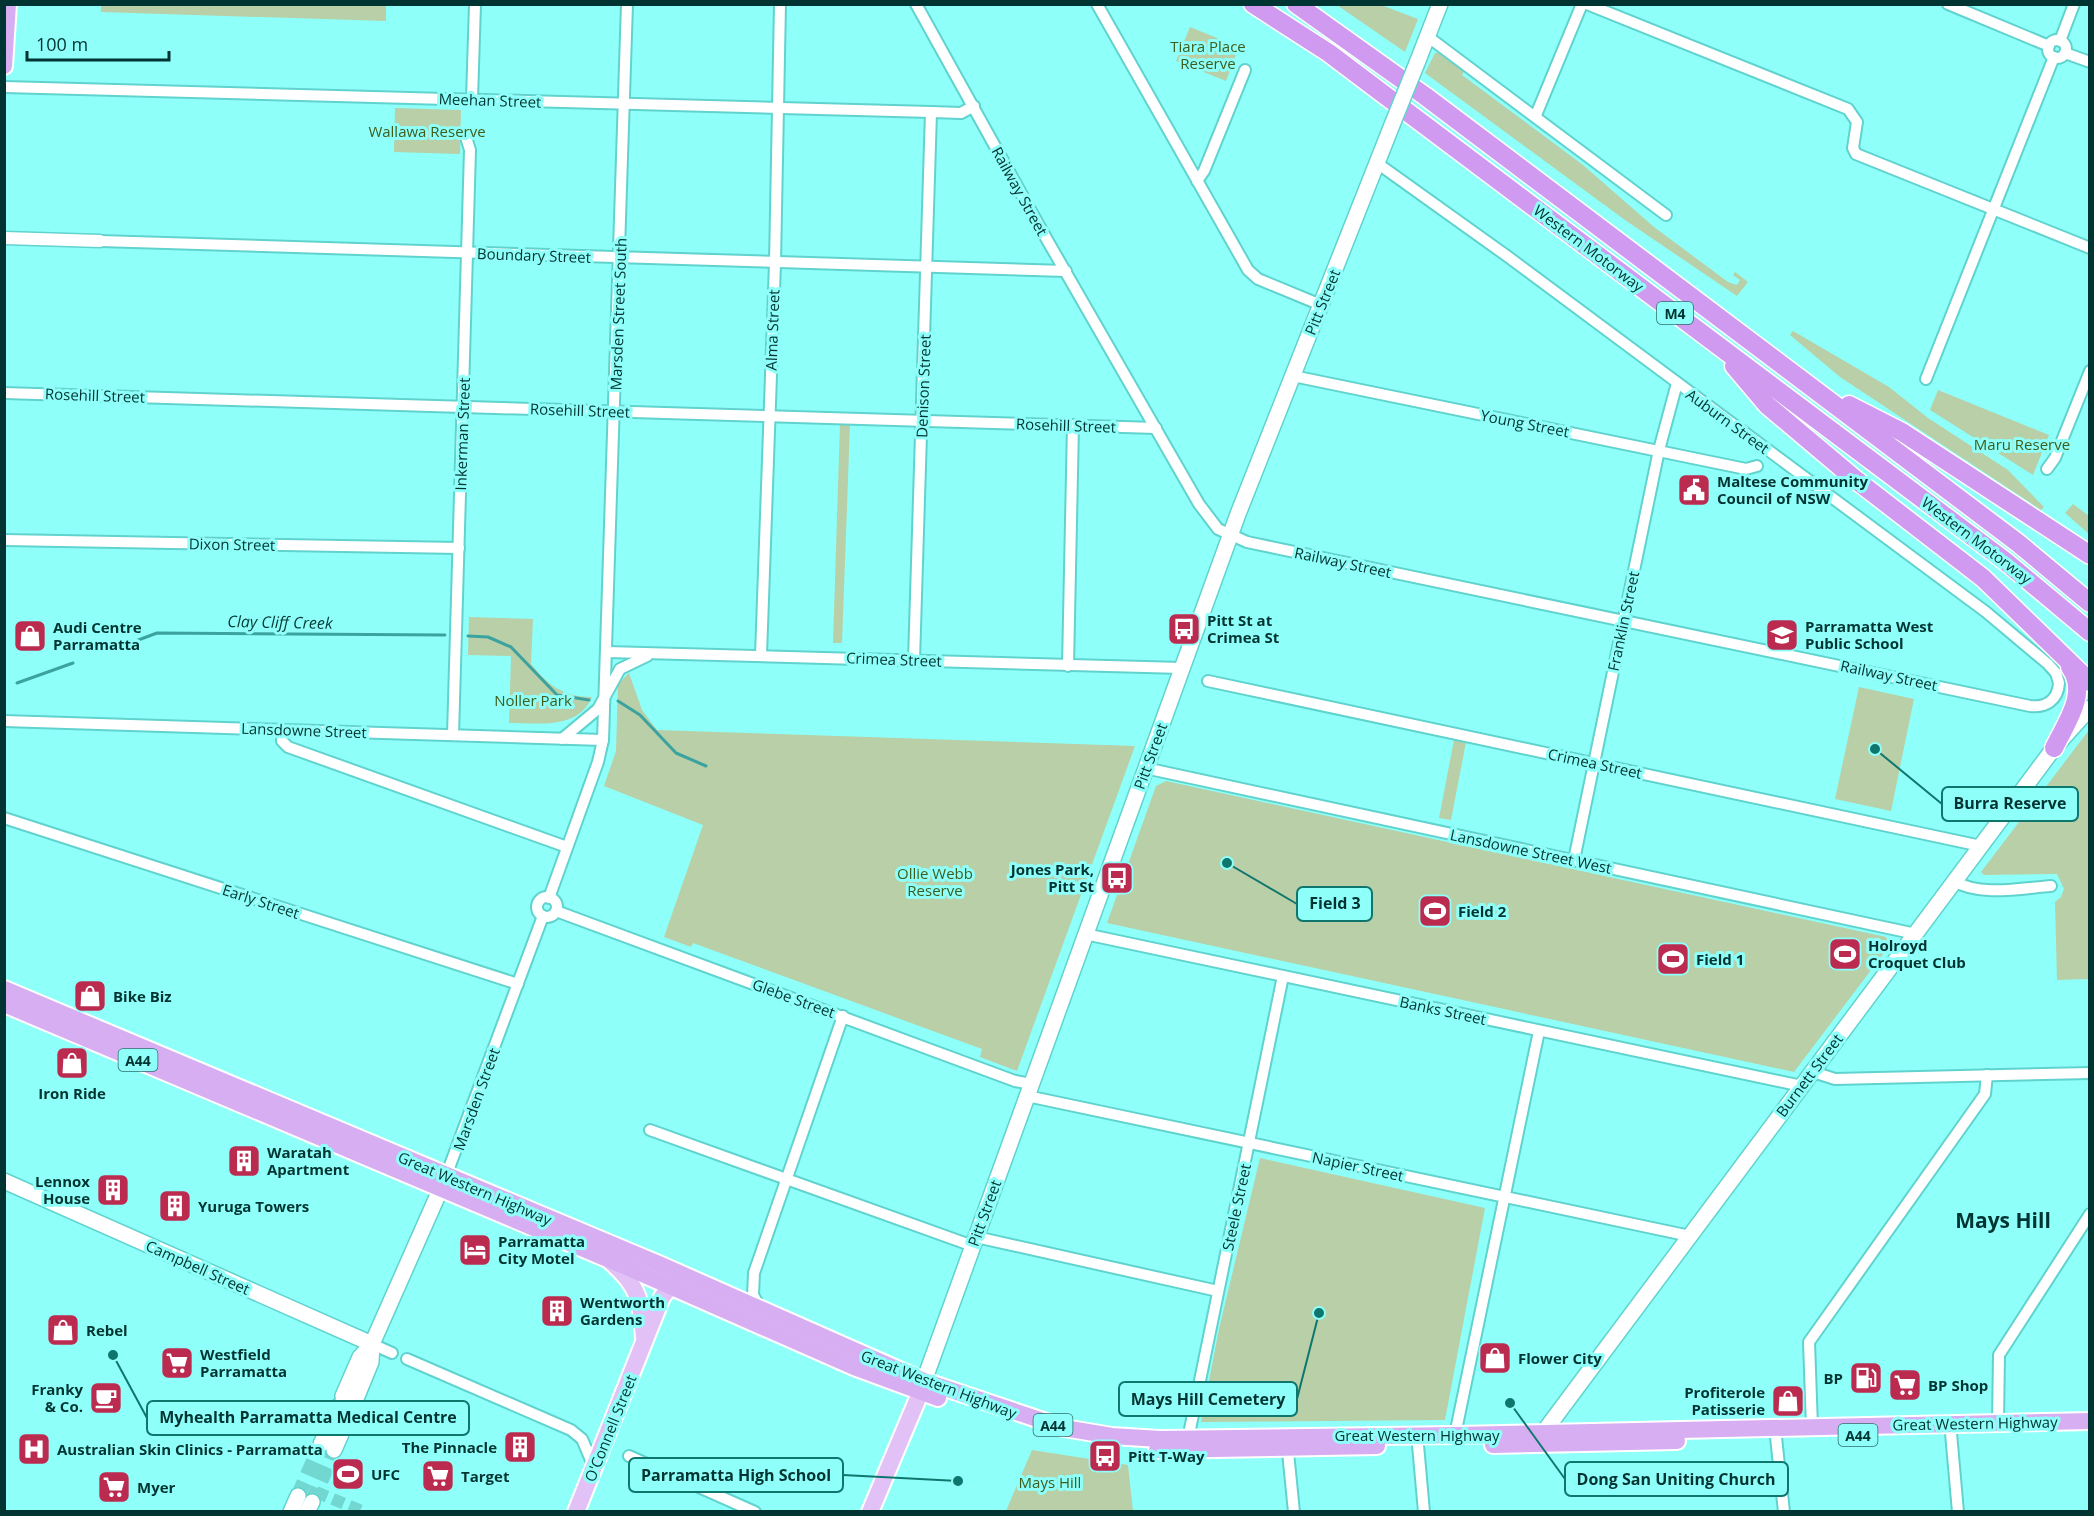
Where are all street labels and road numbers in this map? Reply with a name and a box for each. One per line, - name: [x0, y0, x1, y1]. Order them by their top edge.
- street label: Meehan Street: [438, 88, 542, 112]
- street label: Railway Street: [987, 143, 1053, 239]
- street label: Western Motorway: [1530, 200, 1648, 296]
- street label: Marsden Street South: [605, 237, 631, 391]
- street label: Boundary Street: [477, 243, 591, 267]
- street label: Pitt Street: [1300, 266, 1344, 338]
- street label: Alma Street: [761, 289, 783, 371]
- road number: M4: [1657, 302, 1693, 324]
- street label: Denison Street: [911, 334, 935, 438]
- street label: Inkerman Street: [450, 377, 474, 491]
- street label: Rosehill Street: [45, 383, 145, 407]
- street label: Auburn Street: [1682, 384, 1774, 458]
- street label: Rosehill Street: [530, 398, 630, 422]
- street label: Young Street: [1479, 405, 1571, 441]
- street label: Rosehill Street: [1016, 413, 1116, 437]
- street label: Western Motorway: [1918, 492, 2036, 588]
- street label: Dixon Street: [189, 533, 275, 555]
- street label: Railway Street: [1293, 542, 1393, 582]
- street label: Franklin Street: [1603, 569, 1643, 673]
- street label: Crimea Street: [846, 647, 942, 671]
- street label: Railway Street: [1839, 655, 1939, 695]
- street label: Lansdowne Street: [241, 718, 367, 742]
- street label: Pitt Street: [1129, 720, 1171, 792]
- street label: Crimea Street: [1546, 743, 1644, 783]
- street label: Lansdowne Street West: [1449, 824, 1613, 878]
- street label: Early Street: [220, 879, 302, 923]
- street label: Glebe Street: [750, 974, 838, 1022]
- street label: Banks Street: [1398, 991, 1488, 1029]
- street label: Burnett Street: [1771, 1029, 1847, 1121]
- street label: Marsden Street: [448, 1045, 504, 1153]
- road number: A44: [118, 1049, 158, 1071]
- street label: Great Western Highway: [395, 1147, 555, 1230]
- street label: Napier Street: [1310, 1147, 1406, 1185]
- street label: Steele Street: [1217, 1162, 1255, 1252]
- street label: Pitt Street: [963, 1177, 1005, 1249]
- street label: Campbell Street: [143, 1235, 253, 1299]
- street label: Great Western Highway: [858, 1345, 1020, 1423]
- street label: O'Connell Street: [579, 1372, 641, 1484]
- street label: Great Western Highway: [1892, 1412, 2058, 1434]
- road number: A44: [1034, 1414, 1072, 1436]
- road number: A44: [1838, 1424, 1878, 1446]
- street label: Great Western Highway: [1334, 1425, 1500, 1445]

